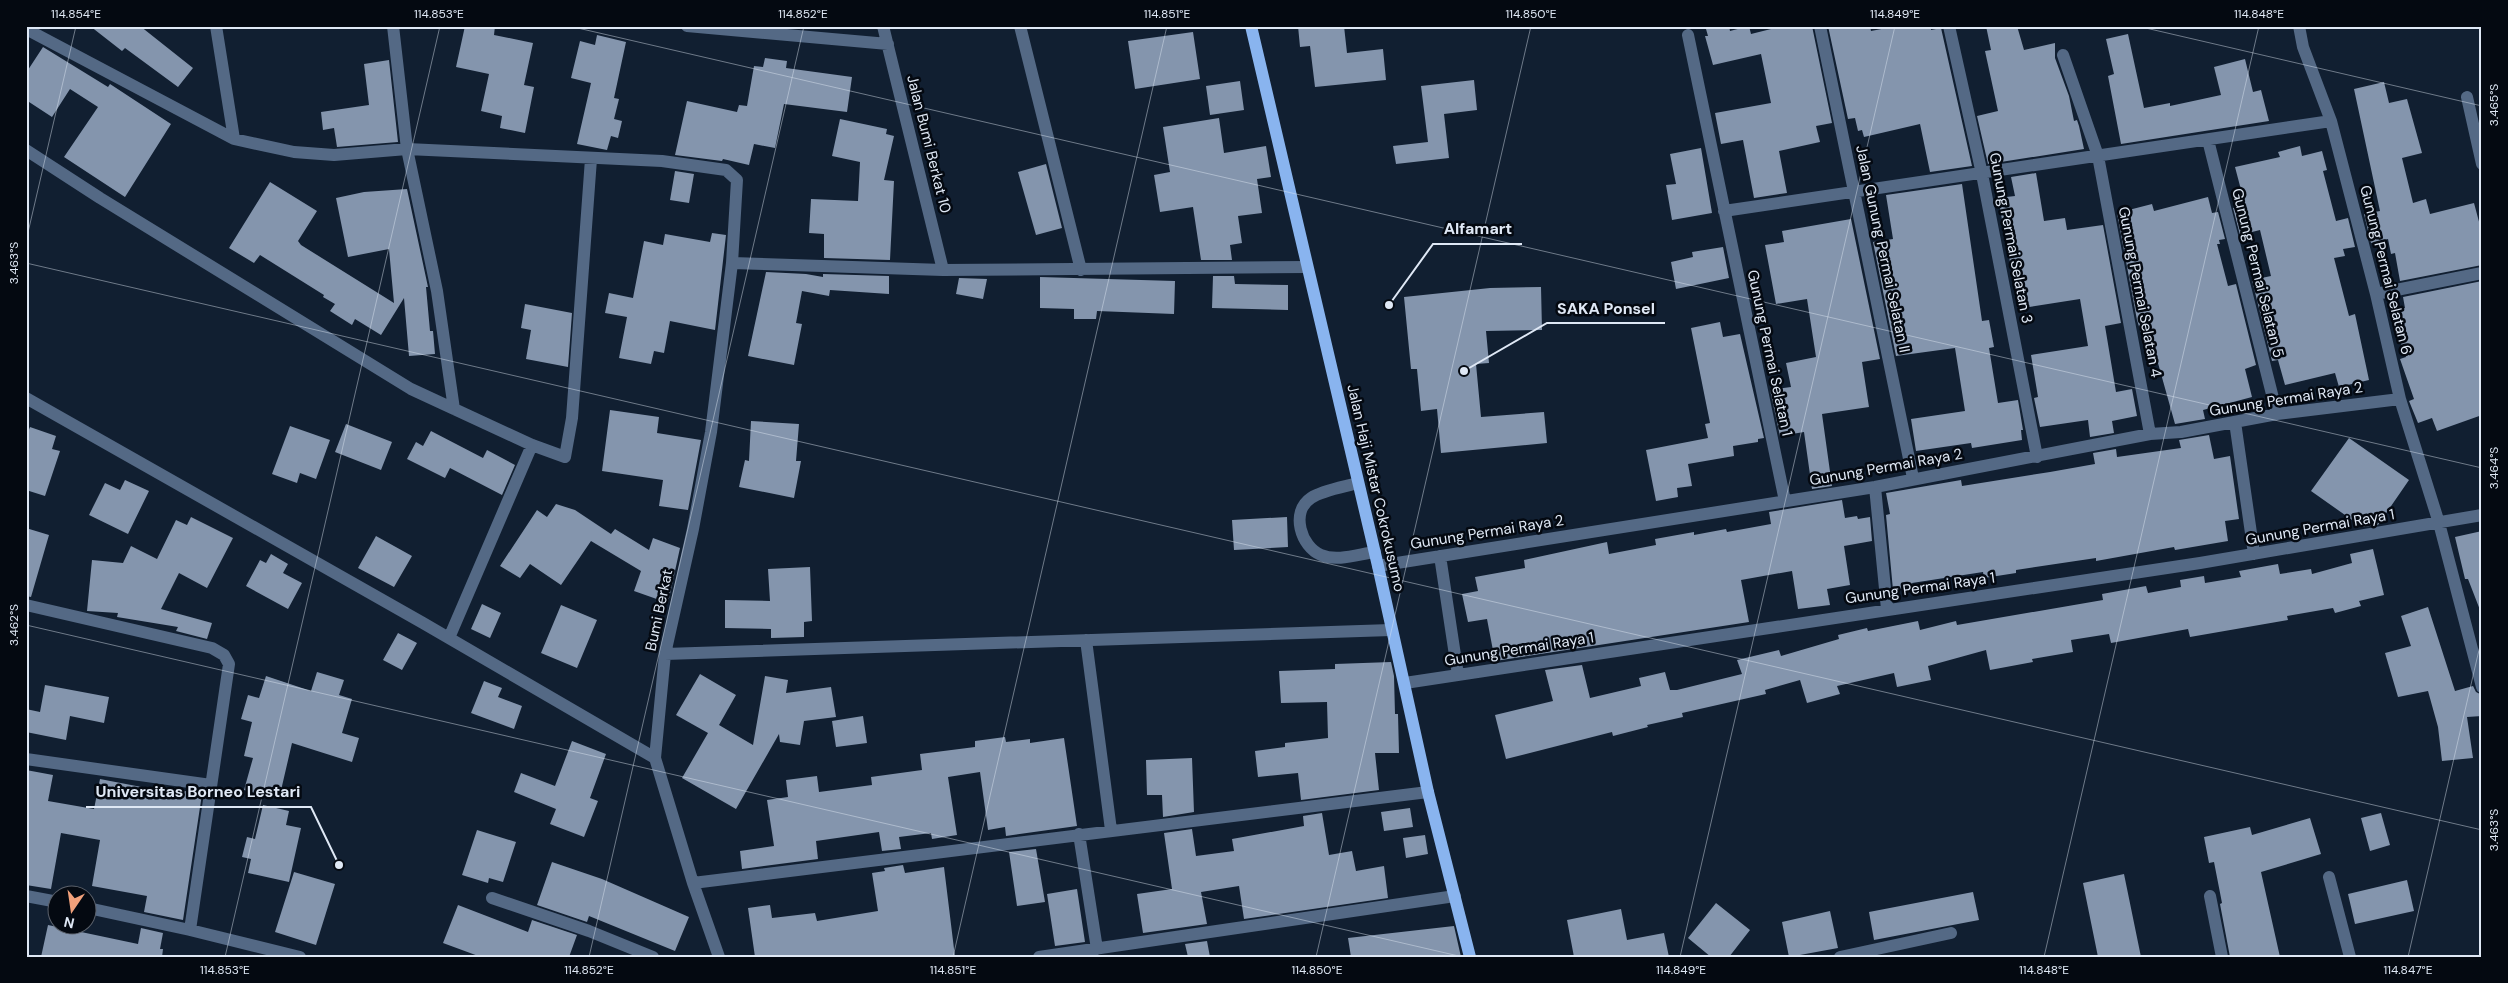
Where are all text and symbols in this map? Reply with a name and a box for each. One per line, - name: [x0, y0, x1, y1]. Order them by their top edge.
- text: 114.854°E: [51, 6, 101, 22]
- text: 114.853°E: [414, 6, 464, 22]
- text: 114.852°E: [778, 6, 828, 22]
- text: 114.851°E: [1144, 6, 1190, 22]
- text: 114.850°E: [1506, 6, 1557, 22]
- text: 114.849°E: [1870, 6, 1920, 22]
- text: 114.848°E: [2234, 6, 2284, 22]
- street label: Jalan Bumi Berkat 10: [902, 73, 956, 215]
- text: 3.465°S: [2486, 84, 2502, 126]
- street label: Jalan Gunung Permai Selatan II: [1851, 143, 1915, 355]
- street label: Gunung Permai Selatan 3: [1985, 151, 2037, 325]
- street label: Gunung Permai Selatan 6: [2355, 183, 2417, 357]
- street label: Gunung Permai Selatan 5: [2227, 186, 2289, 360]
- street label: Gunung Permai Selatan 4: [2114, 205, 2166, 379]
- callout: Alfamart: [1433, 213, 1522, 244]
- text: Alfamart: [1444, 218, 1512, 239]
- text: 3.463°S: [6, 242, 22, 284]
- street label: Gunung Permai Selatan 1: [1743, 268, 1797, 438]
- callout: SAKA Ponsel: [1547, 292, 1665, 323]
- text: SAKA Ponsel: [1557, 298, 1655, 319]
- street label: Gunung Permai Raya 2: [2208, 377, 2364, 421]
- street label: Jalan Haji Mistar Cokrokusumo: [1342, 382, 1410, 594]
- street label: Gunung Permai Raya 2: [1808, 444, 1964, 490]
- text: 3.464°S: [2486, 447, 2502, 489]
- street label: Gunung Permai Raya 1: [2244, 504, 2396, 550]
- street label: Gunung Permai Raya 2: [1409, 510, 1565, 554]
- street label: Bumi Berkat: [641, 567, 677, 653]
- street label: Gunung Permai Raya 1: [1844, 568, 1996, 608]
- text: 3.462°S: [6, 604, 22, 646]
- street label: Gunung Permai Raya 1: [1443, 627, 1595, 671]
- callout: Universitas Borneo Lestari: [86, 776, 311, 807]
- text: Universitas Borneo Lestari: [96, 781, 300, 802]
- text: 3.463°S: [2486, 809, 2502, 851]
- north arrow: [48, 886, 98, 936]
- text: N: [62, 913, 76, 933]
- text: 114.853°E: [200, 962, 250, 978]
- text: 114.852°E: [564, 962, 614, 978]
- text: 114.851°E: [930, 962, 976, 978]
- text: 114.850°E: [1292, 962, 1343, 978]
- text: 114.849°E: [1656, 962, 1706, 978]
- text: 114.848°E: [2019, 962, 2069, 978]
- text: 114.847°E: [2383, 962, 2433, 978]

